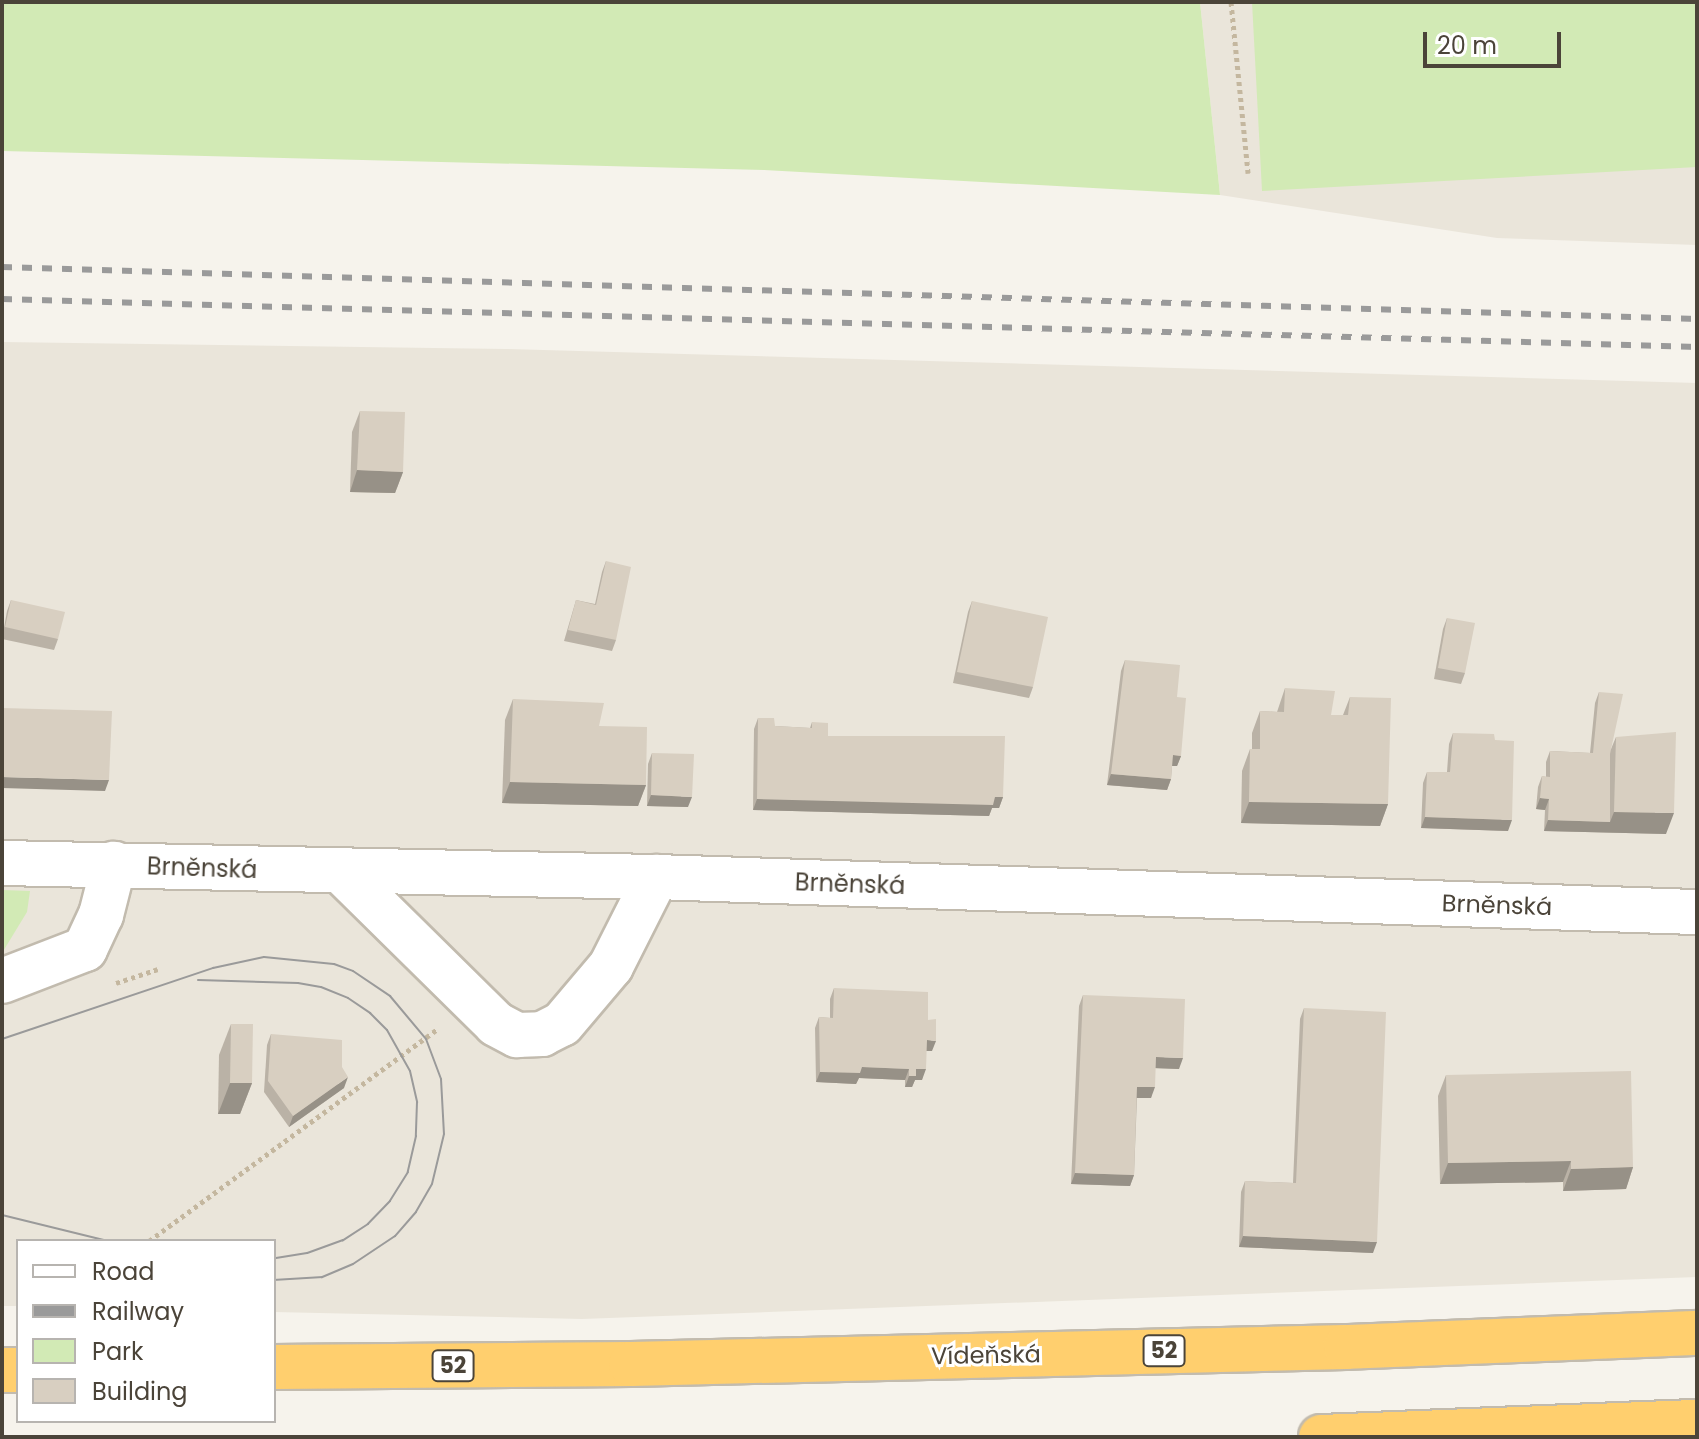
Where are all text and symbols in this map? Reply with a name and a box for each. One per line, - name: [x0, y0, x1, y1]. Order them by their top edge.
- scale bar: [1427, 16, 1565, 66]
- text: 20 m: [1437, 29, 1497, 62]
- street label: Brněnská: [146, 852, 258, 884]
- street label: Brněnská: [794, 868, 906, 900]
- street label: Brněnská: [1441, 889, 1553, 921]
- legend: [16, 1239, 276, 1423]
- text: Road: [92, 1255, 154, 1288]
- text: Railway: [92, 1295, 184, 1328]
- road number: 52: [1142, 1333, 1186, 1369]
- text: Park: [92, 1335, 143, 1368]
- street label: Vídeňská: [931, 1340, 1041, 1370]
- road number: 52: [431, 1348, 475, 1384]
- text: Building: [92, 1375, 188, 1408]

